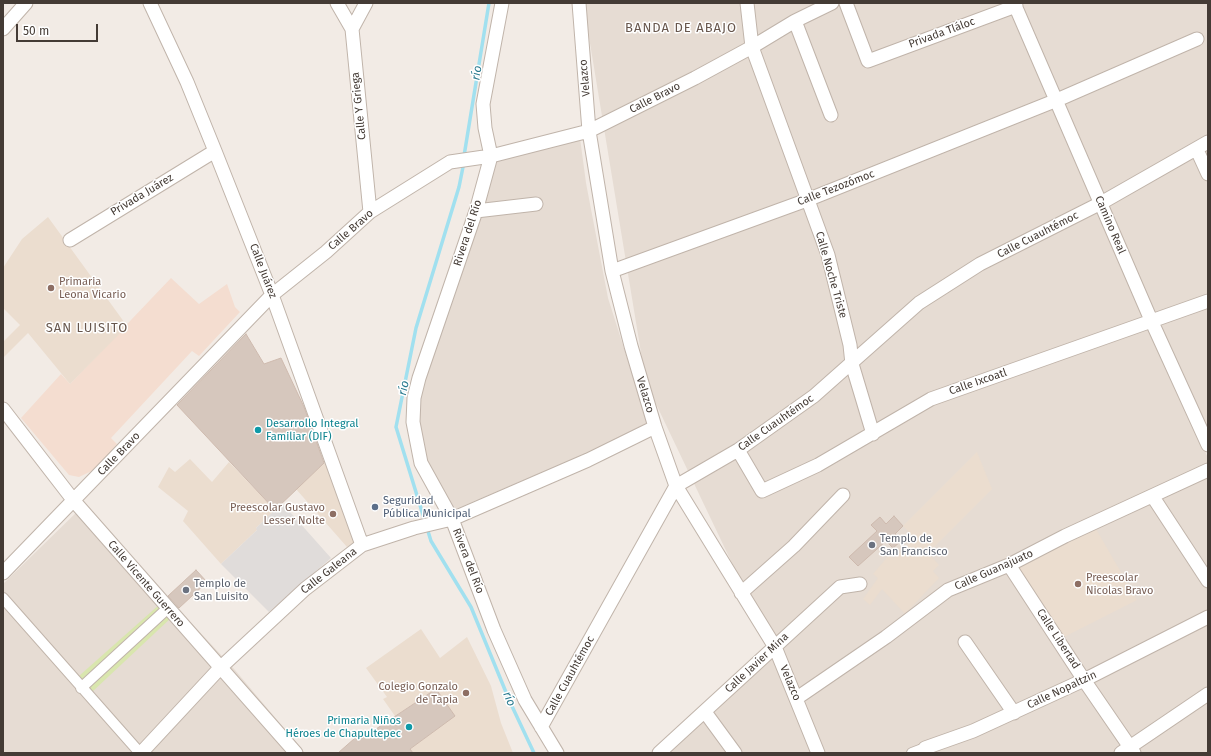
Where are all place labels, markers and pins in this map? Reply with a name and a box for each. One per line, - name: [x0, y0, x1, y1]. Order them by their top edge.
- place label: Primaria Leona Vicario: [59, 275, 126, 301]
- marker: Primaria Leona Vicario: [46, 283, 56, 293]
- place label: Desarrollo Integral Familiar (DIF): [266, 417, 359, 443]
- marker: Desarrollo Integral Familiar (DIF): [253, 425, 263, 435]
- place label: Seguridad Pública Municipal: [383, 494, 471, 520]
- place label: Preescolar Gustavo Lesser Nolte: [230, 501, 325, 527]
- marker: Seguridad Pública Municipal: [370, 502, 380, 512]
- marker: Preescolar Gustavo Lesser Nolte: [328, 509, 338, 519]
- place label: Templo de San Francisco: [880, 532, 948, 558]
- marker: Templo de San Francisco: [867, 540, 877, 550]
- place label: Preescolar Nicolas Bravo: [1086, 571, 1153, 597]
- place label: Templo de San Luisito: [194, 577, 249, 603]
- marker: Preescolar Nicolas Bravo: [1073, 579, 1083, 589]
- marker: Templo de San Luisito: [181, 585, 191, 595]
- place label: Colegio Gonzalo de Tapia: [378, 680, 458, 706]
- marker: Colegio Gonzalo de Tapia: [461, 688, 471, 698]
- place label: Primaria Niños Héroes de Chapultepec: [285, 714, 401, 740]
- marker: Primaria Niños Héroes de Chapultepec: [404, 722, 414, 732]

